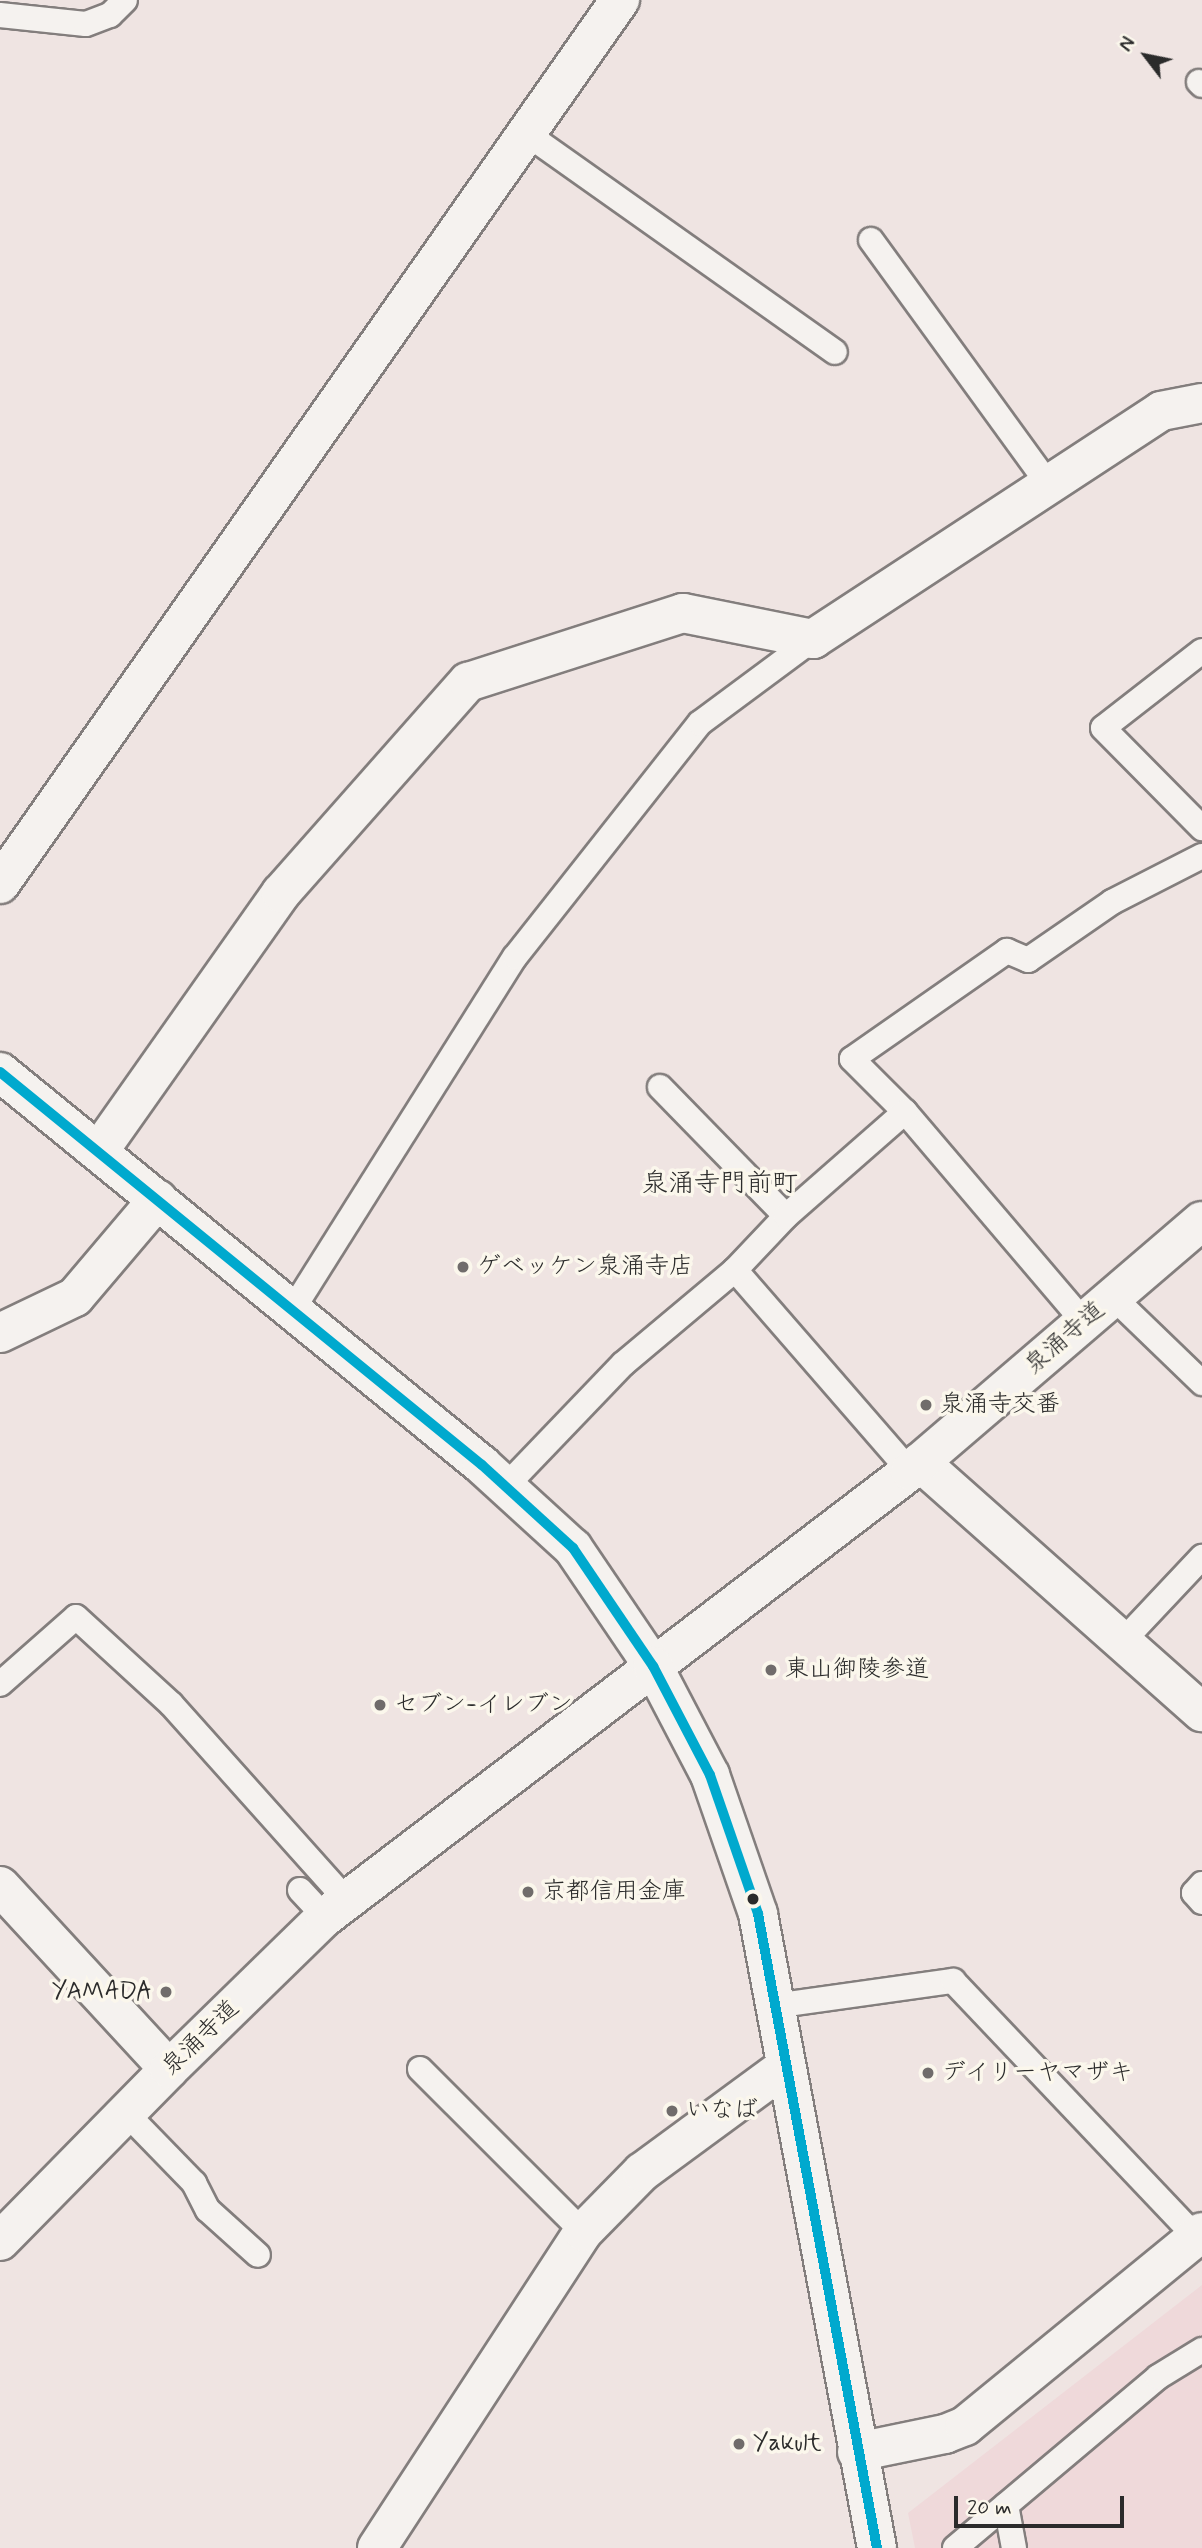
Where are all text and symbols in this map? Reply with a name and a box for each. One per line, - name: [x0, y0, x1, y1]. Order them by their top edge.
- north arrow: [1111, 21, 1181, 91]
- text: N: [1114, 33, 1142, 57]
- district label: 泉涌寺門前町: [642, 1169, 798, 1201]
- place label: ゲベッケン泉涌寺店: [477, 1253, 693, 1281]
- marker: ゲベッケン泉涌寺店: [455, 1259, 471, 1275]
- street label: 泉涌寺道: [1019, 1296, 1111, 1380]
- place label: 泉涌寺交番: [940, 1391, 1060, 1419]
- marker: 泉涌寺交番: [918, 1397, 934, 1413]
- place label: 東山御陵参道: [785, 1656, 929, 1684]
- marker: 東山御陵参道: [763, 1662, 779, 1678]
- place label: セブン-イレブン: [394, 1691, 573, 1719]
- marker: セブン-イレブン: [372, 1697, 388, 1713]
- place label: 京都信用金庫: [542, 1878, 686, 1906]
- marker: 京都信用金庫: [520, 1884, 536, 1900]
- unlabelled marker: [746, 1892, 760, 1906]
- place label: YAMADA: [52, 1978, 152, 2006]
- marker: YAMADA: [158, 1984, 174, 2000]
- street label: 泉涌寺道: [156, 1994, 246, 2082]
- place label: デイリーヤマザキ: [942, 2059, 1134, 2087]
- marker: デイリーヤマザキ: [920, 2065, 936, 2081]
- place label: いなば: [686, 2097, 758, 2125]
- marker: いなば: [664, 2103, 680, 2119]
- place label: Yakult: [753, 2430, 822, 2458]
- marker: Yakult: [731, 2436, 747, 2452]
- scale bar: [957, 2482, 1127, 2526]
- text: 20 m: [967, 2494, 1012, 2522]

